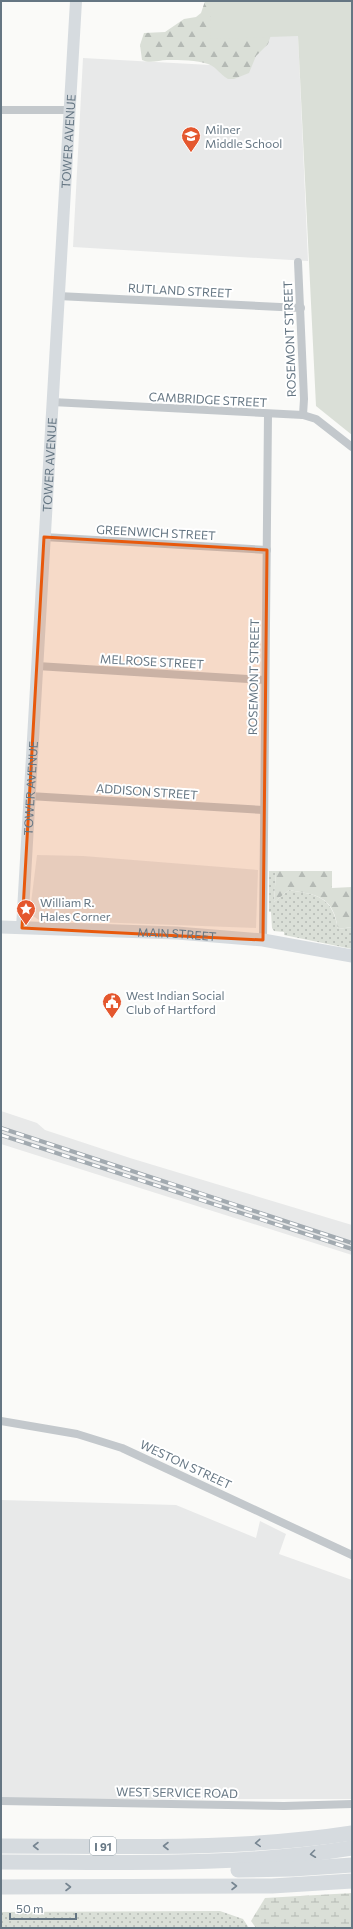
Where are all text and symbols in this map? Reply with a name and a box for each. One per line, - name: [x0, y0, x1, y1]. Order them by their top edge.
- street label: TOWER AVENUE: [58, 94, 78, 189]
- place label: Milner Middle School: [205, 122, 282, 150]
- school or university icon: Milner Middle School: [180, 125, 202, 153]
- street label: RUTLAND STREET: [128, 280, 233, 300]
- street label: ROSEMONT STREET: [280, 280, 298, 397]
- street label: CAMBRIDGE STREET: [148, 389, 268, 409]
- street label: TOWER AVENUE: [39, 417, 59, 512]
- street label: GREENWICH STREET: [96, 522, 216, 542]
- street label: ROSEMONT STREET: [245, 618, 261, 735]
- street label: MELROSE STREET: [100, 651, 205, 671]
- street label: TOWER AVENUE: [20, 741, 40, 836]
- street label: ADDISON STREET: [96, 780, 199, 802]
- place label: William R. Hales Corner: [40, 895, 111, 923]
- place icon: William R. Hales Corner: [15, 898, 37, 926]
- street label: MAIN STREET: [137, 925, 217, 943]
- place label: West Indian Social Club of Hartford: [126, 988, 225, 1016]
- public building icon: West Indian Social Club of Hartford: [101, 991, 123, 1019]
- street label: WESTON STREET: [138, 1437, 234, 1491]
- street label: WEST SERVICE ROAD: [116, 1784, 238, 1800]
- road number: I 91: [90, 1837, 116, 1855]
- one-way arrow: [255, 1839, 261, 1848]
- one-way arrow: [33, 1842, 39, 1850]
- one-way arrow: [163, 1842, 169, 1850]
- one-way arrow: [310, 1849, 316, 1858]
- one-way arrow: [231, 1882, 237, 1890]
- one-way arrow: [65, 1883, 71, 1891]
- scale bar: [10, 1895, 76, 1921]
- text: 50 m: [16, 1901, 44, 1915]

